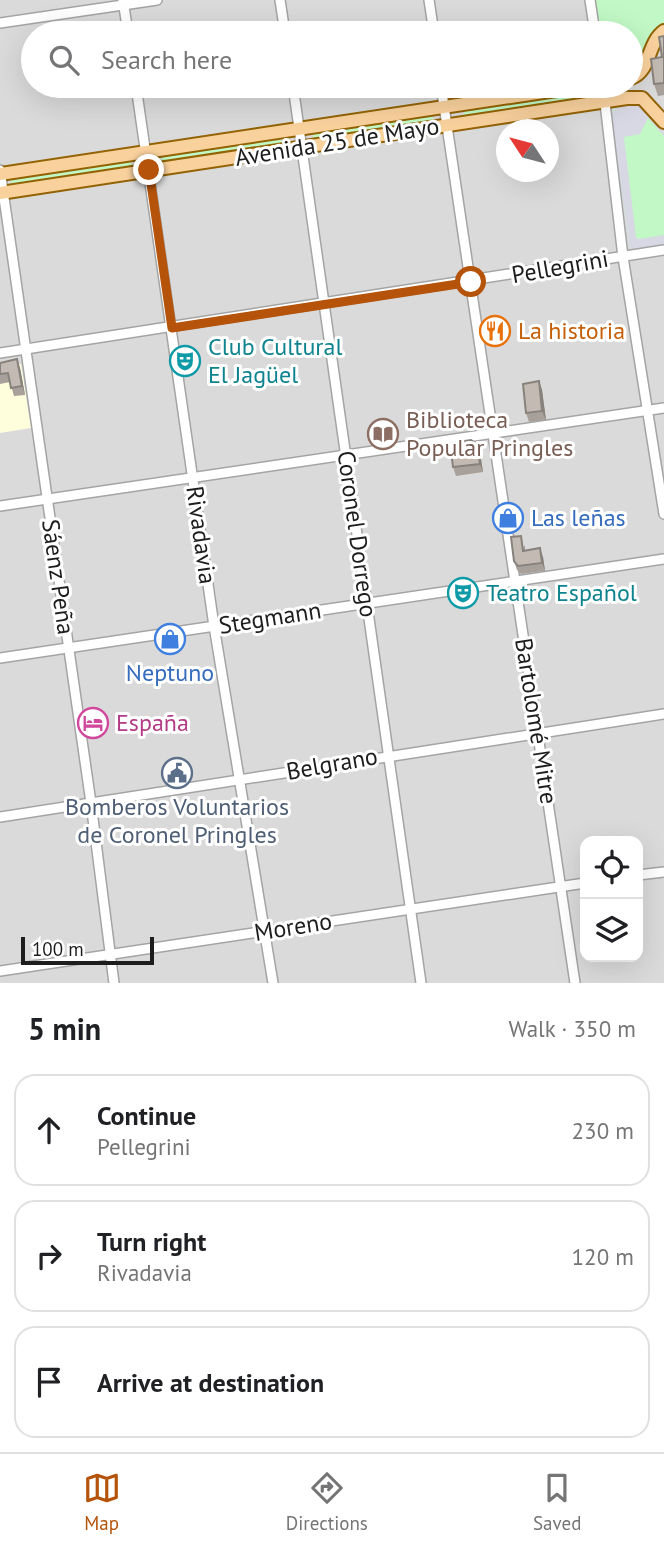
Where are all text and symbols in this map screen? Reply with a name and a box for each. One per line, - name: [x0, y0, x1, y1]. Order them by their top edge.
- search box: [21, 21, 643, 98]
- icon: search: [45, 41, 83, 79]
- text: Search here: [101, 43, 232, 76]
- street label: Avenida 25 de Mayo: [233, 110, 441, 173]
- north arrow: [496, 119, 559, 182]
- route end: [133, 154, 164, 185]
- street label: Pellegrini: [509, 243, 611, 290]
- route start: [455, 266, 486, 297]
- restaurant icon: La historia: [478, 314, 512, 348]
- place label: La historia: [518, 315, 625, 346]
- place label: Club Cultural El Jagüel: [208, 331, 342, 390]
- theatre icon: Club Cultural El Jagüel: [168, 344, 202, 378]
- place label: Biblioteca Popular Pringles: [406, 404, 573, 463]
- library icon: Biblioteca Popular Pringles: [366, 417, 400, 451]
- street label: Coronel Dorrego: [330, 449, 385, 619]
- street label: Rivadavia: [179, 484, 224, 586]
- shop icon: Las leñas: [491, 501, 525, 535]
- place label: Las leñas: [531, 502, 626, 533]
- street label: Sáenz Peña: [35, 517, 82, 637]
- theatre icon: Teatro Español: [446, 576, 480, 610]
- place label: Teatro Español: [486, 577, 637, 608]
- street label: Stegmann: [217, 594, 323, 641]
- shop icon: Neptuno: [153, 622, 187, 656]
- street label: Bartolomé Mitre: [508, 636, 565, 806]
- place label: Neptuno: [126, 657, 214, 688]
- hotel icon: España: [76, 706, 110, 740]
- place label: España: [116, 707, 189, 738]
- street label: Belgrano: [284, 740, 380, 787]
- public building icon: Bomberos Voluntarios de Coronel Pringles: [160, 756, 194, 790]
- place label: Bomberos Voluntarios de Coronel Pringles: [65, 791, 289, 850]
- map controls: [580, 836, 643, 962]
- button: locate: [580, 836, 643, 899]
- button: layers: [580, 899, 643, 962]
- street label: Moreno: [252, 905, 334, 948]
- scale bar: [21, 934, 154, 966]
- text: 100 m: [32, 937, 84, 961]
- text: 5 min: [28, 1009, 101, 1048]
- text: Walk · 350 m: [509, 1014, 636, 1043]
- text: Continue: [97, 1099, 196, 1132]
- icon: ahead: [30, 1111, 68, 1149]
- text: 230 m: [572, 1116, 634, 1145]
- text: Pellegrini: [97, 1132, 191, 1161]
- text: Turn right: [97, 1225, 206, 1258]
- icon: right: [30, 1237, 68, 1275]
- text: 120 m: [572, 1242, 634, 1271]
- text: Rivadavia: [97, 1258, 192, 1287]
- icon: arrive: [30, 1363, 68, 1401]
- text: Arrive at destination: [97, 1366, 324, 1399]
- tab: Map: [83, 1469, 121, 1535]
- tab: Directions: [286, 1469, 368, 1535]
- tab: Saved: [533, 1469, 581, 1535]

